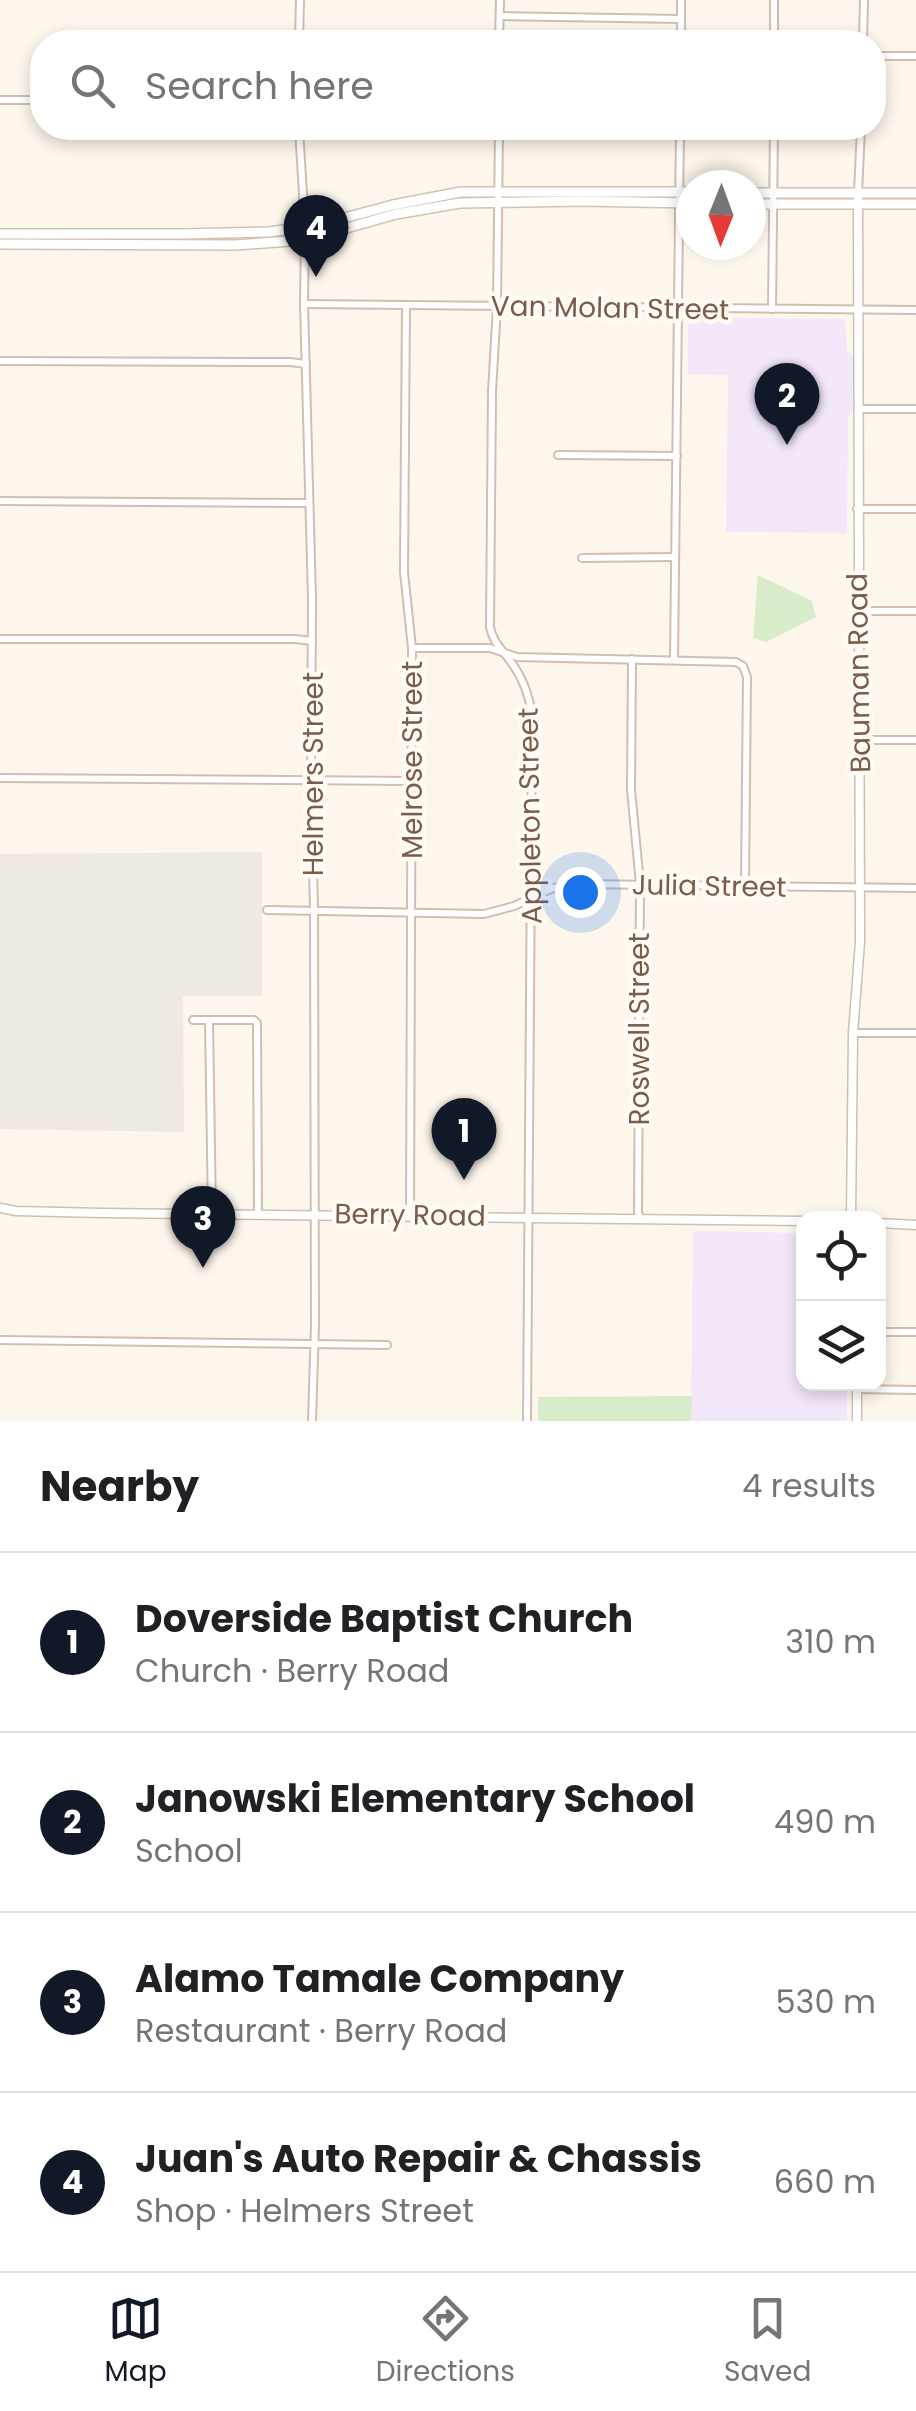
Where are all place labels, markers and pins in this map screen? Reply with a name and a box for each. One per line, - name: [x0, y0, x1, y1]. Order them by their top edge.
- pin: 4: [284, 194, 348, 277]
- pin: 2: [754, 362, 820, 445]
- pin: 1: [432, 1098, 496, 1180]
- pin: 3: [170, 1186, 236, 1268]

